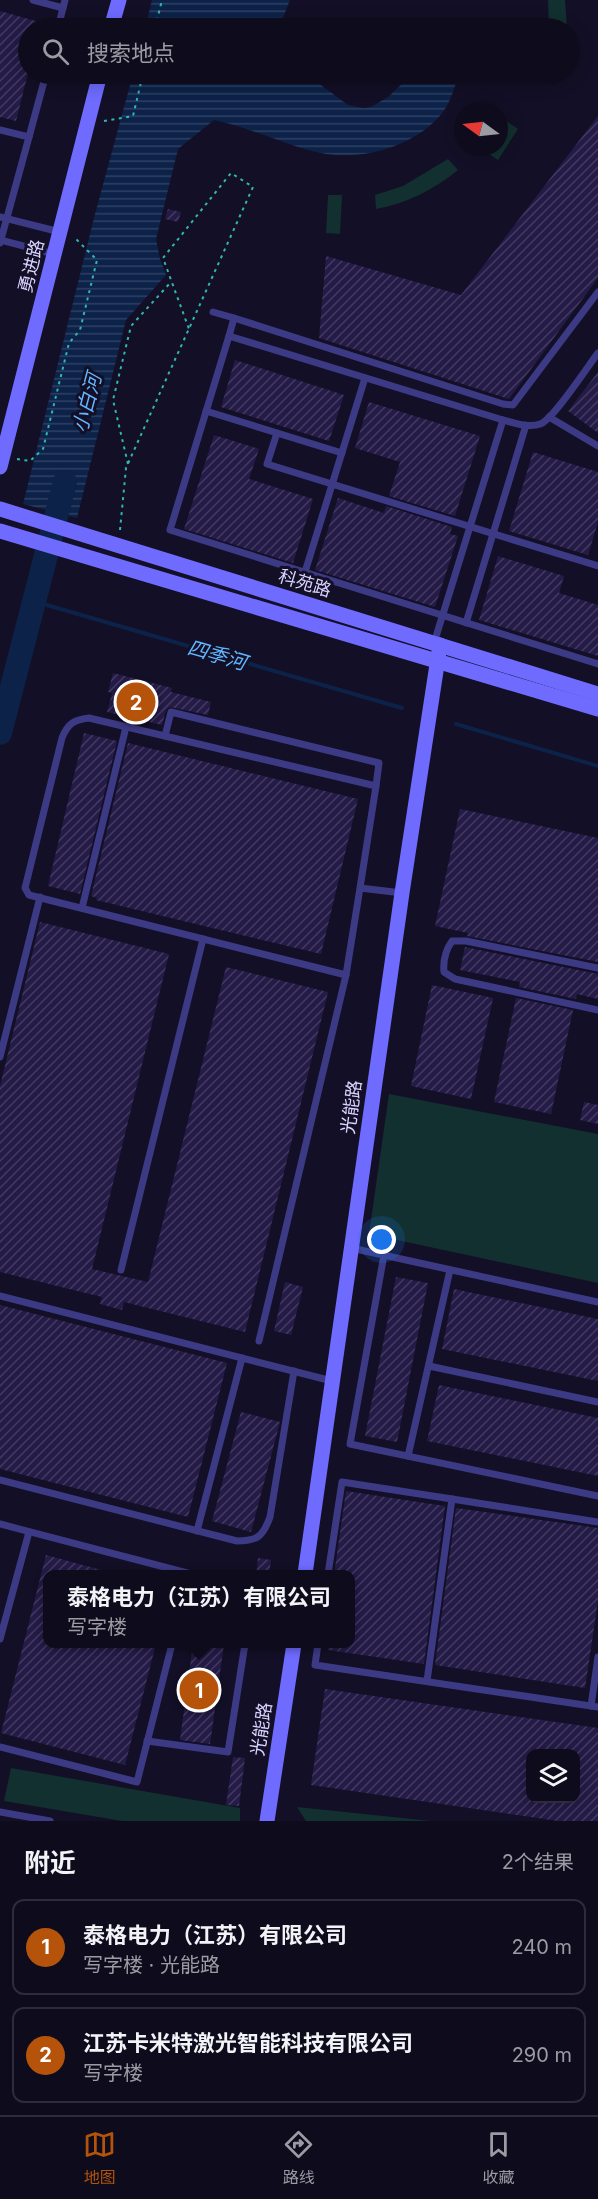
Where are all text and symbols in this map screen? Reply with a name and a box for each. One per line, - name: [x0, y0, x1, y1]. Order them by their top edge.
- search box: [18, 18, 580, 84]
- icon: search: [39, 35, 72, 68]
- text: 搜索地点: [87, 40, 175, 66]
- north arrow: [454, 102, 508, 156]
- street label: 勇进路: [14, 237, 48, 295]
- water label: 小白河: [68, 367, 107, 435]
- street label: 科苑路: [276, 565, 334, 601]
- water label: 四季河: [185, 635, 253, 676]
- pin: 2: [116, 680, 156, 724]
- street label: 光能路: [337, 1079, 365, 1135]
- your location: [367, 1225, 396, 1254]
- popup: [43, 1570, 355, 1648]
- text: 泰格电力（江苏）有限公司: [67, 1584, 331, 1610]
- text: 写字楼: [67, 1615, 127, 1639]
- pin: 1: [180, 1668, 218, 1712]
- street label: 光能路: [246, 1701, 276, 1757]
- map controls: [526, 1749, 580, 1803]
- button: layers: [526, 1749, 580, 1803]
- text: 附近: [24, 1847, 76, 1878]
- text: 2个结果: [502, 1850, 574, 1874]
- text: 泰格电力（江苏）有限公司: [83, 1922, 347, 1948]
- text: 1: [41, 1935, 50, 1959]
- text: 240 m: [511, 1935, 572, 1959]
- text: 写字楼 · 光能路: [83, 1953, 220, 1977]
- text: 江苏卡米特激光智能科技有限公司: [83, 2030, 413, 2056]
- text: 2: [39, 2043, 52, 2067]
- text: 290 m: [512, 2043, 572, 2067]
- text: 写字楼: [83, 2061, 143, 2085]
- tab: 地图: [83, 2128, 116, 2188]
- tab: 路线: [282, 2128, 315, 2188]
- tab: 收藏: [482, 2128, 515, 2188]

